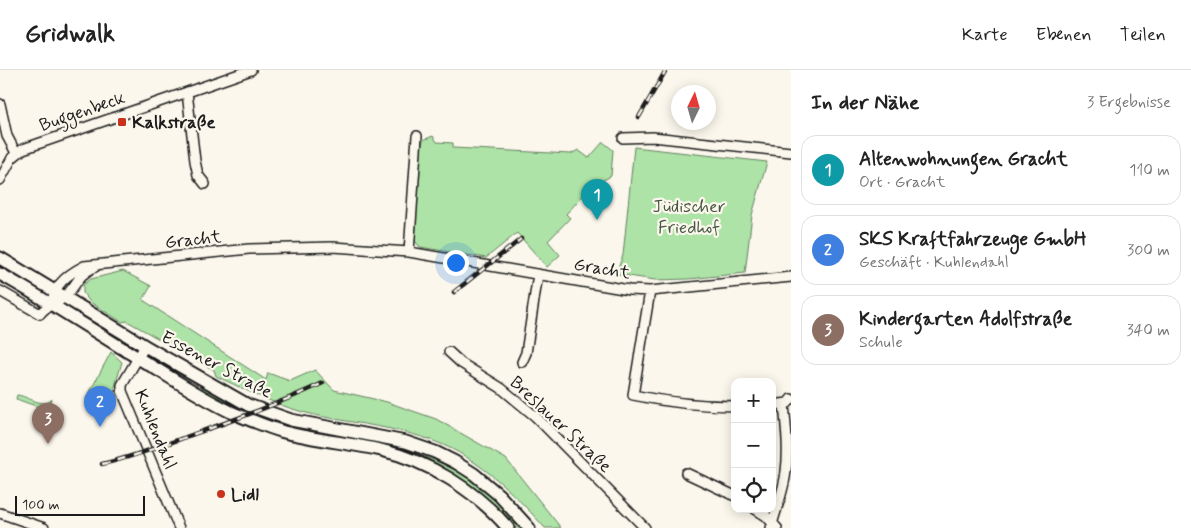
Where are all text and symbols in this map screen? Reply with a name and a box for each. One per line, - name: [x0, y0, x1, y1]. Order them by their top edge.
- text: Gridwalk: [25, 19, 115, 50]
- text: Karte: [962, 23, 1008, 47]
- text: Ebenen: [1036, 23, 1092, 47]
- text: Teilen: [1120, 23, 1166, 47]
- north arrow: [671, 85, 716, 130]
- street label: Buggenbeck: [36, 86, 129, 140]
- text: In der Nähe: [811, 89, 919, 117]
- text: 3 Ergebnisse: [1087, 92, 1171, 113]
- place label: Kalkstraße: [132, 111, 215, 135]
- marker: Kalkstraße: [116, 116, 128, 128]
- text: Altenwohnungen Gracht: [859, 147, 1068, 172]
- text: 1: [824, 160, 832, 181]
- text: 110 m: [1129, 160, 1170, 181]
- text: Ort · Gracht: [859, 172, 945, 193]
- pin: 1: [581, 179, 613, 220]
- park label: Jüdischer Friedhof: [652, 195, 726, 240]
- street label: Gracht: [164, 225, 223, 255]
- text: SKS Kraftfahrzeuge GmbH: [859, 227, 1087, 252]
- text: 2: [824, 240, 832, 261]
- text: 300 m: [1127, 240, 1170, 261]
- your location: [443, 250, 469, 276]
- text: Geschäft · Kuhlendahl: [859, 252, 1009, 273]
- street label: Gracht: [572, 253, 632, 285]
- text: Kindergarten Adolfstraße: [859, 307, 1072, 332]
- text: 3: [824, 320, 832, 341]
- text: 340 m: [1126, 320, 1170, 341]
- street label: Essener Straße: [157, 325, 277, 404]
- text: Schule: [859, 332, 903, 353]
- street label: Breslauer Straße: [504, 371, 617, 478]
- map controls: [731, 378, 776, 513]
- button: +: [731, 378, 776, 423]
- pin: 2: [84, 386, 116, 427]
- street label: Kuhlendahl: [128, 386, 182, 473]
- pin: 3: [32, 403, 64, 444]
- button: −: [731, 423, 776, 468]
- button: locate: [731, 468, 776, 513]
- place label: Lidl: [231, 483, 259, 507]
- marker: Lidl: [215, 488, 227, 500]
- scale bar: [15, 493, 145, 516]
- text: 100 m: [22, 496, 60, 514]

